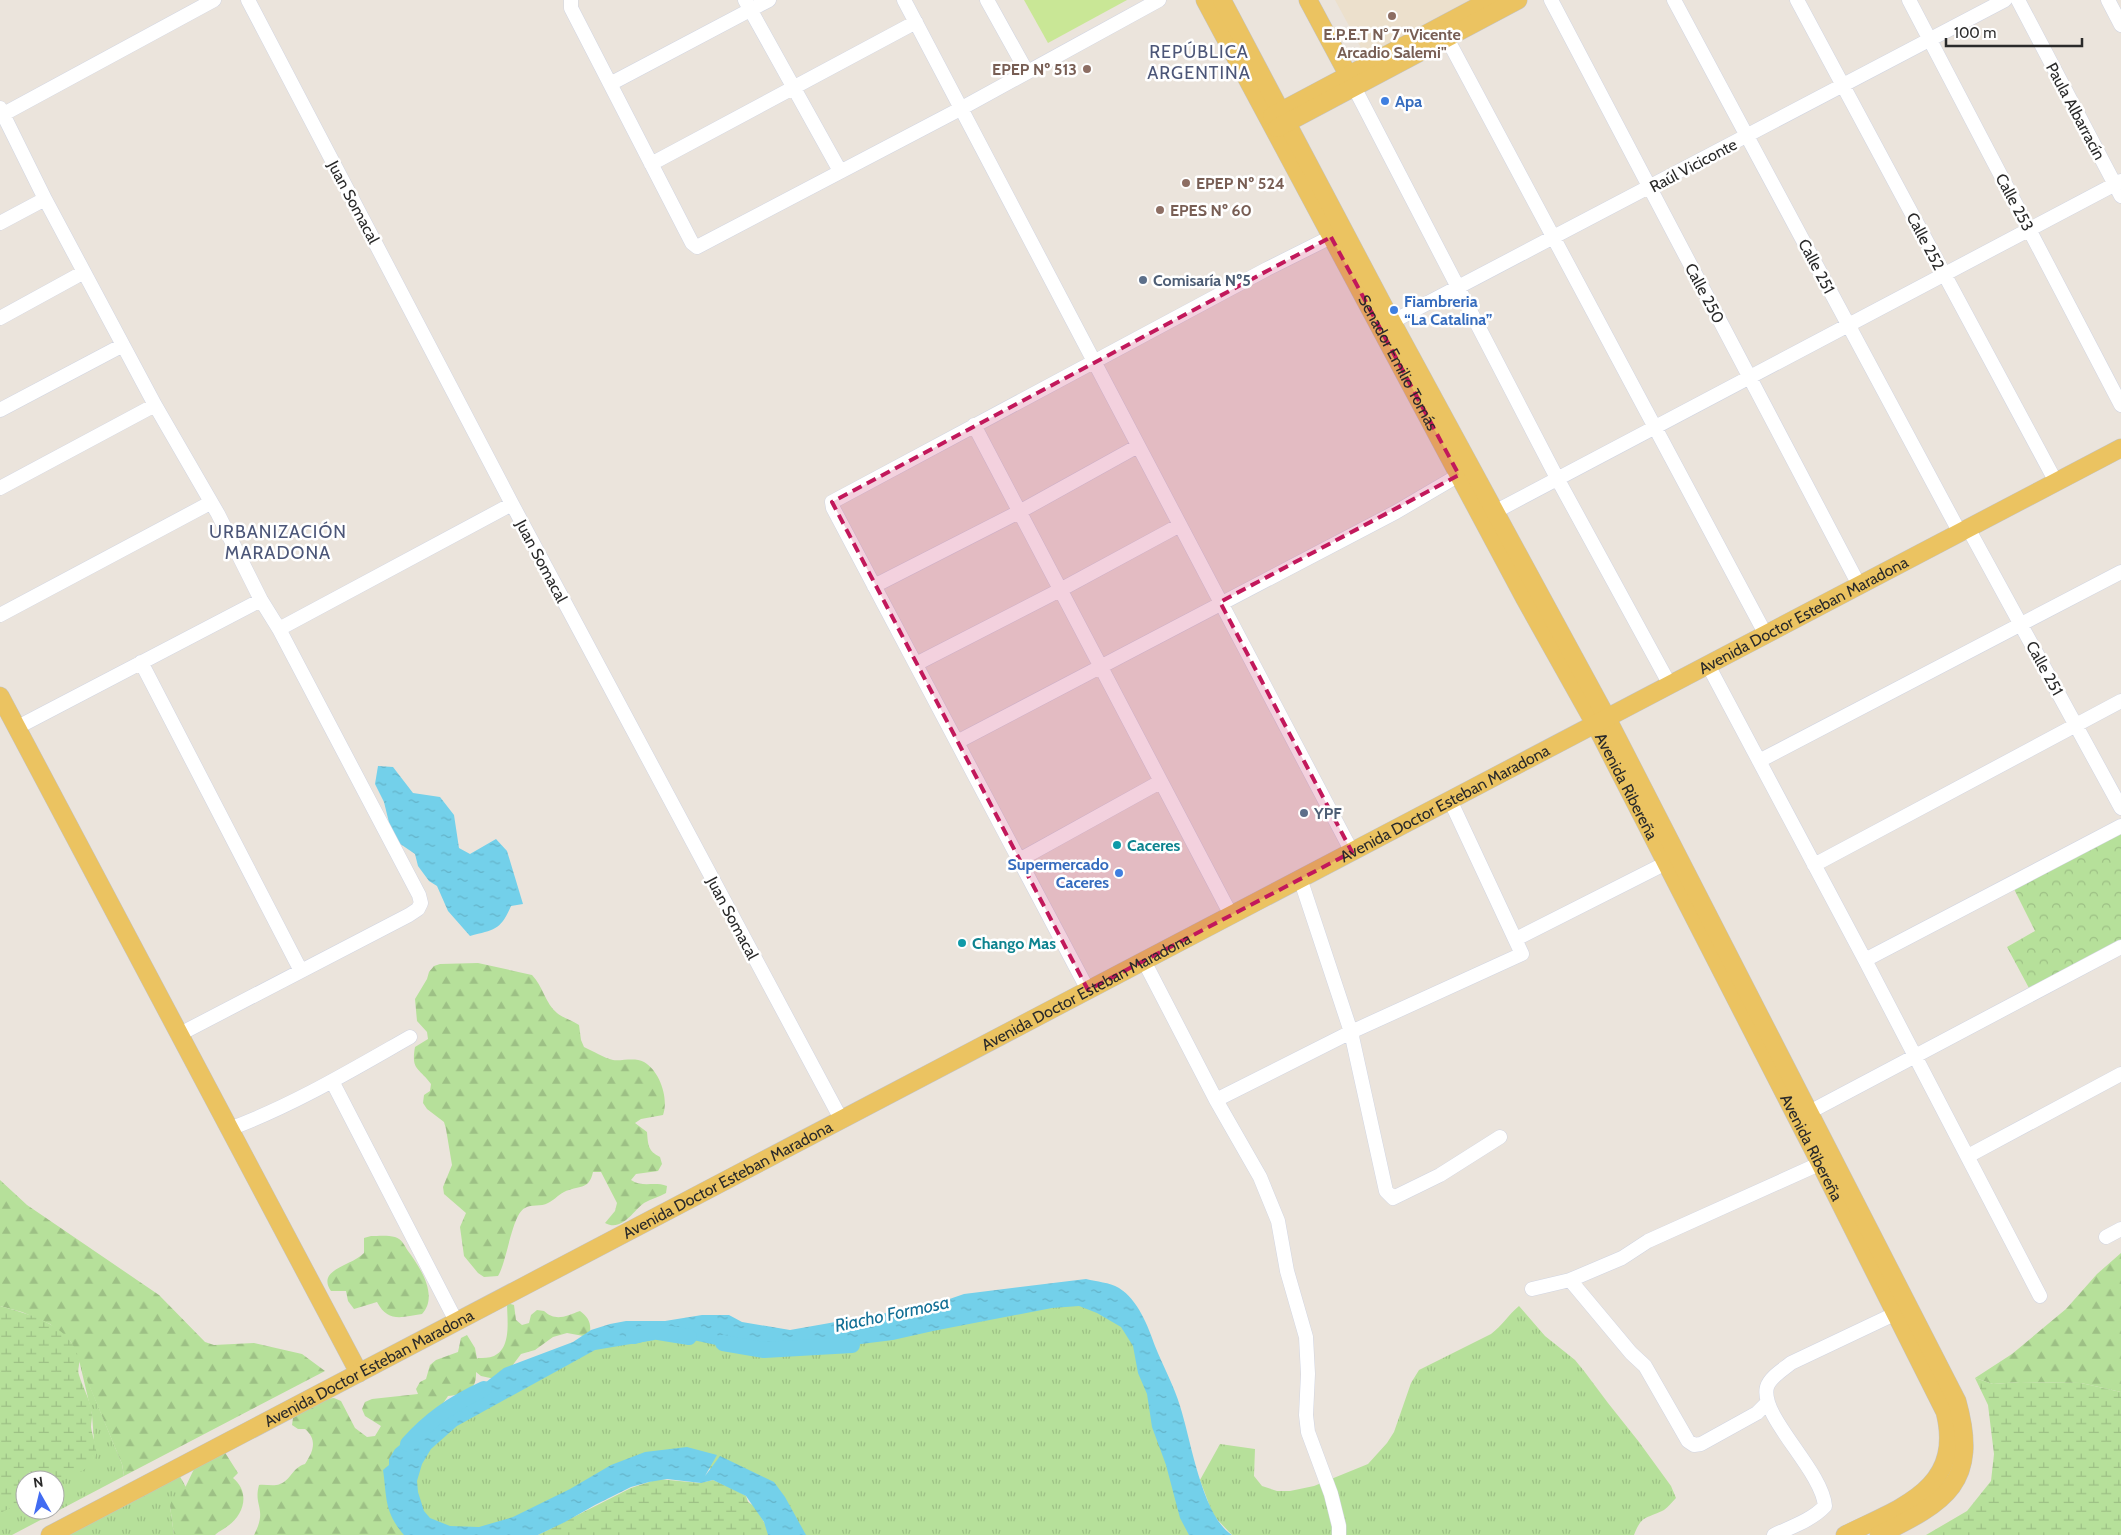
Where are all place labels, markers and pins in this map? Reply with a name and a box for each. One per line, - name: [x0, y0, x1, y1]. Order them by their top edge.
- marker: E.P.E.T N° 7 "Vicente Arcadio Salemi": [1386, 10, 1398, 22]
- place label: E.P.E.T N° 7 "Vicente Arcadio Salemi": [1323, 25, 1461, 62]
- place label: EPEP Nº 513: [992, 60, 1077, 79]
- marker: EPEP Nº 513: [1081, 63, 1093, 75]
- place label: Apa: [1395, 92, 1422, 111]
- marker: Apa: [1379, 95, 1391, 107]
- place label: EPEP Nº 524: [1196, 174, 1285, 193]
- marker: EPEP Nº 524: [1180, 177, 1192, 189]
- place label: EPES Nº 60: [1170, 201, 1252, 220]
- marker: EPES Nº 60: [1154, 204, 1166, 216]
- place label: Comisaría Nº5: [1153, 271, 1251, 290]
- marker: Comisaría Nº5: [1137, 274, 1149, 286]
- place label: Fiambreria “La Catalina”: [1404, 292, 1492, 329]
- marker: Fiambreria “La Catalina”: [1388, 304, 1400, 316]
- place label: YPF: [1313, 804, 1342, 823]
- marker: YPF: [1298, 807, 1310, 819]
- place label: Caceres: [1127, 836, 1181, 855]
- marker: Caceres: [1111, 839, 1123, 851]
- place label: Supermercado Caceres: [1008, 855, 1109, 892]
- marker: Supermercado Caceres: [1113, 867, 1125, 879]
- place label: Chango Mas: [972, 934, 1056, 953]
- marker: Chango Mas: [956, 937, 968, 949]

